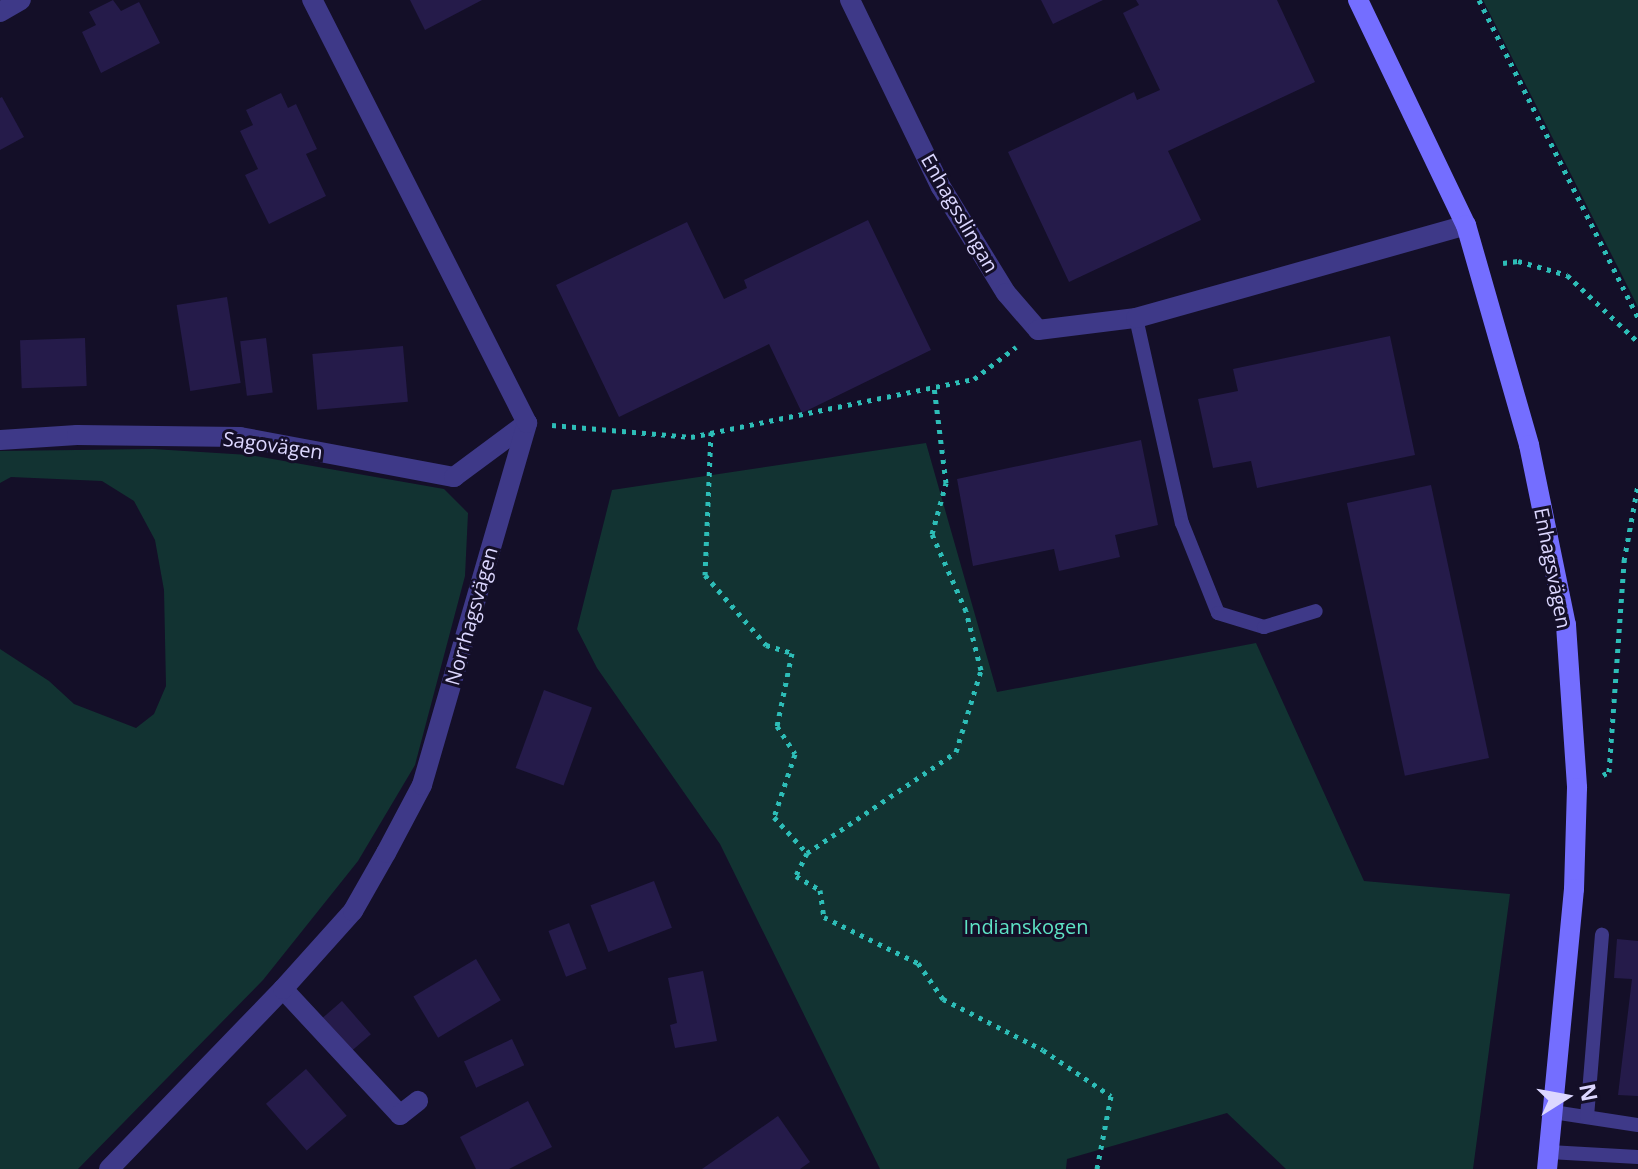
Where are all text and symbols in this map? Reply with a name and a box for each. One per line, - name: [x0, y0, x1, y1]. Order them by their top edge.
- street label: Enhagsslingan: [916, 149, 1004, 277]
- street label: Sagovägen: [222, 426, 324, 464]
- street label: Enhagsvägen: [1530, 506, 1576, 630]
- street label: Norrhagsvägen: [440, 544, 502, 688]
- park label: Indianskogen: [964, 914, 1088, 938]
- north arrow: [1526, 1057, 1606, 1137]
- text: N: [1573, 1081, 1606, 1104]

